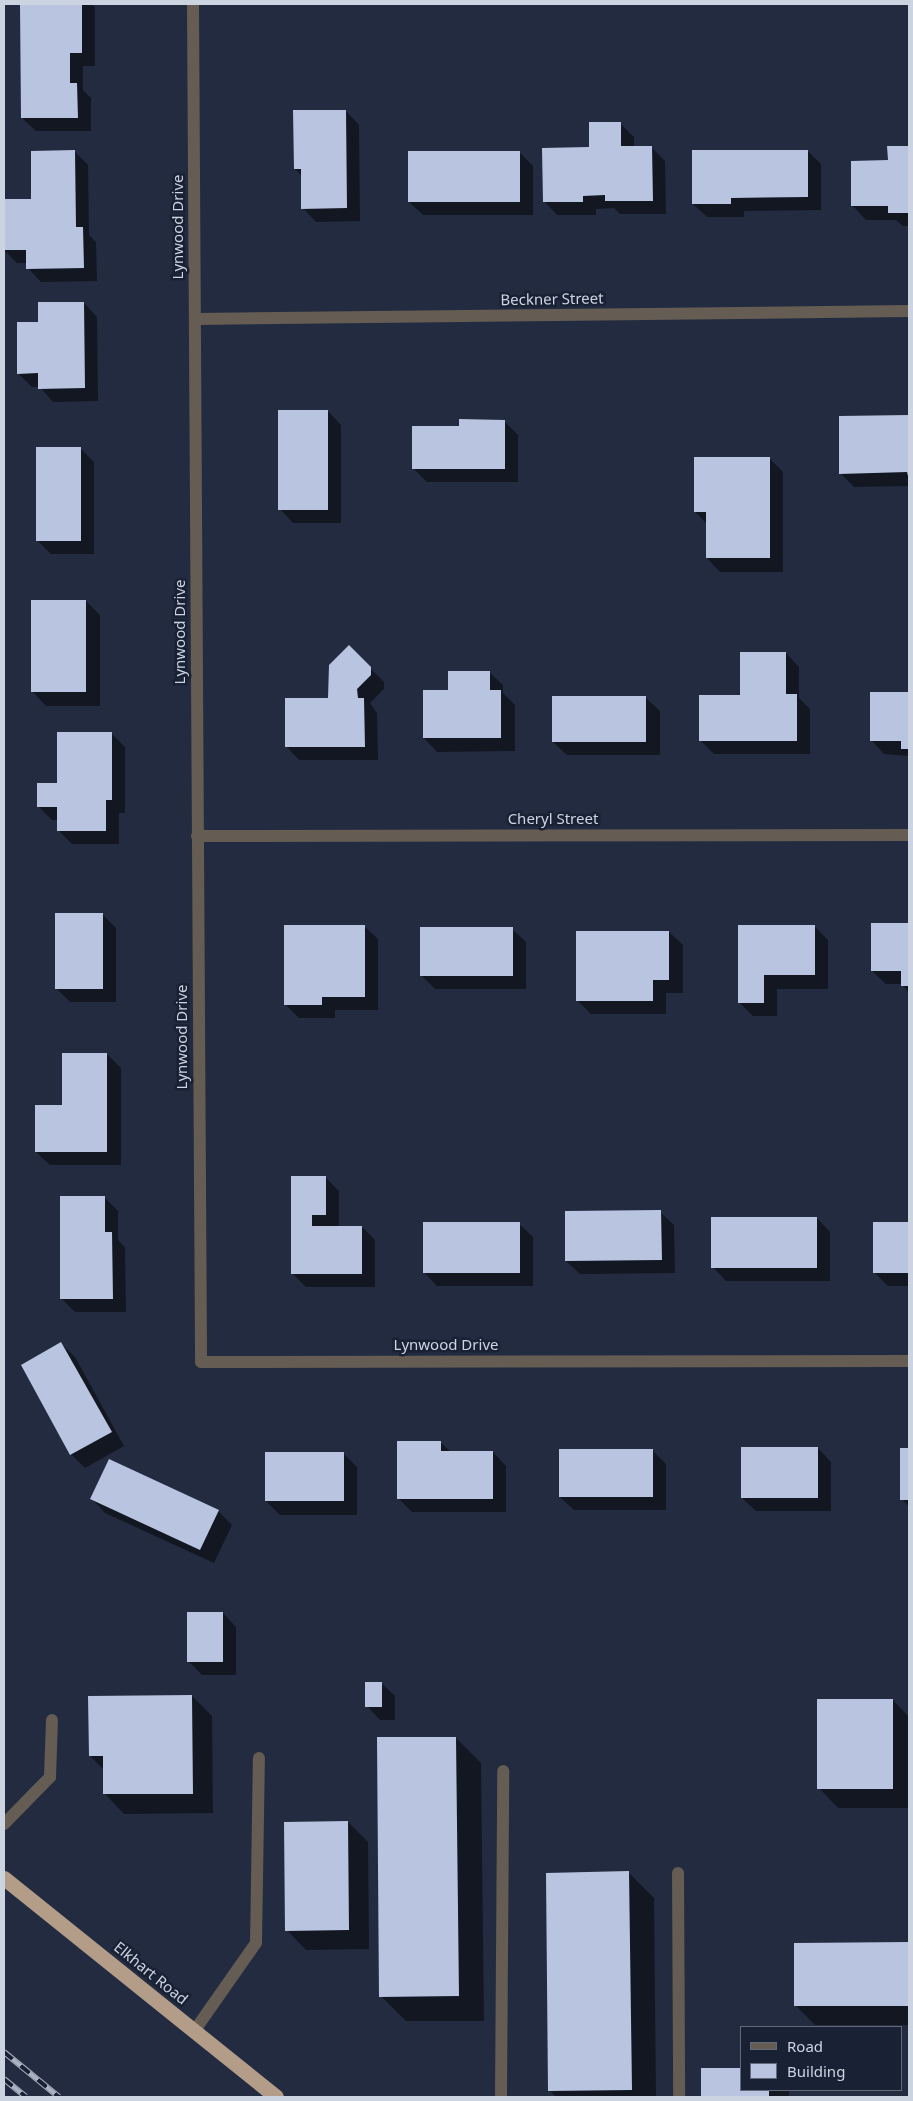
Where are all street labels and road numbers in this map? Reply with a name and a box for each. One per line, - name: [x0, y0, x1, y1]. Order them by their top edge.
- street label: Lynwood Drive: [169, 175, 187, 279]
- street label: Beckner Street: [500, 289, 604, 309]
- street label: Lynwood Drive: [171, 580, 189, 684]
- street label: Cheryl Street: [508, 810, 598, 828]
- street label: Lynwood Drive: [173, 985, 191, 1089]
- street label: Lynwood Drive: [394, 1336, 498, 1354]
- street label: Elkhart Road: [111, 1938, 191, 2008]

